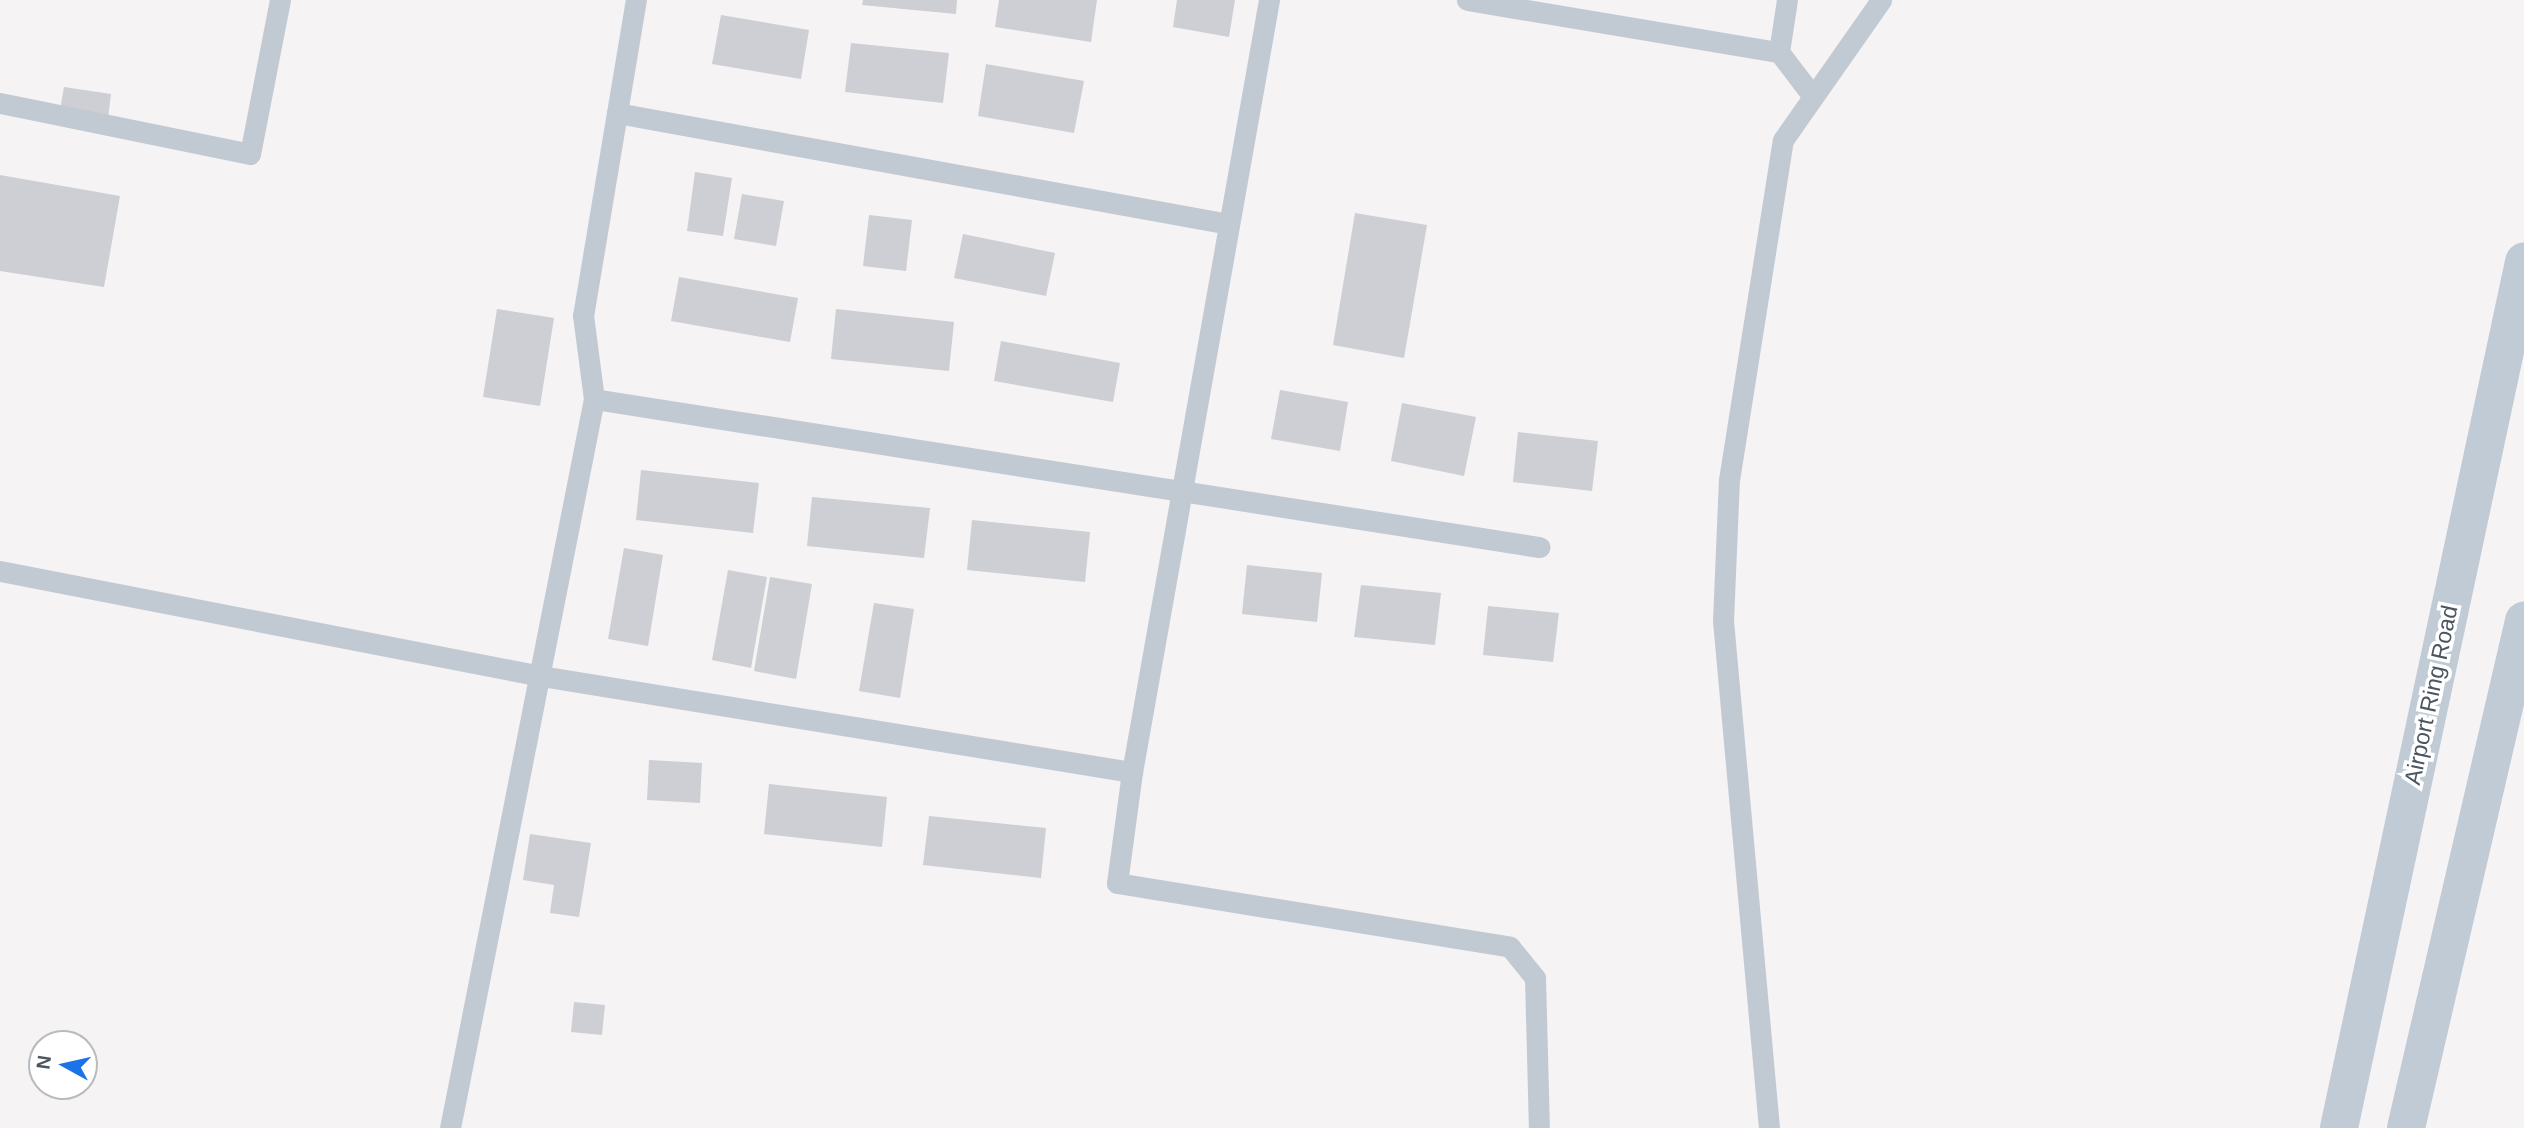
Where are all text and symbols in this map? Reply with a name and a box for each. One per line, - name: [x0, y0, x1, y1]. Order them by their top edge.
- street label: Airport Ring Road: [2398, 603, 2464, 787]
- north arrow: [28, 1030, 98, 1100]
- text: N: [32, 1054, 55, 1071]

